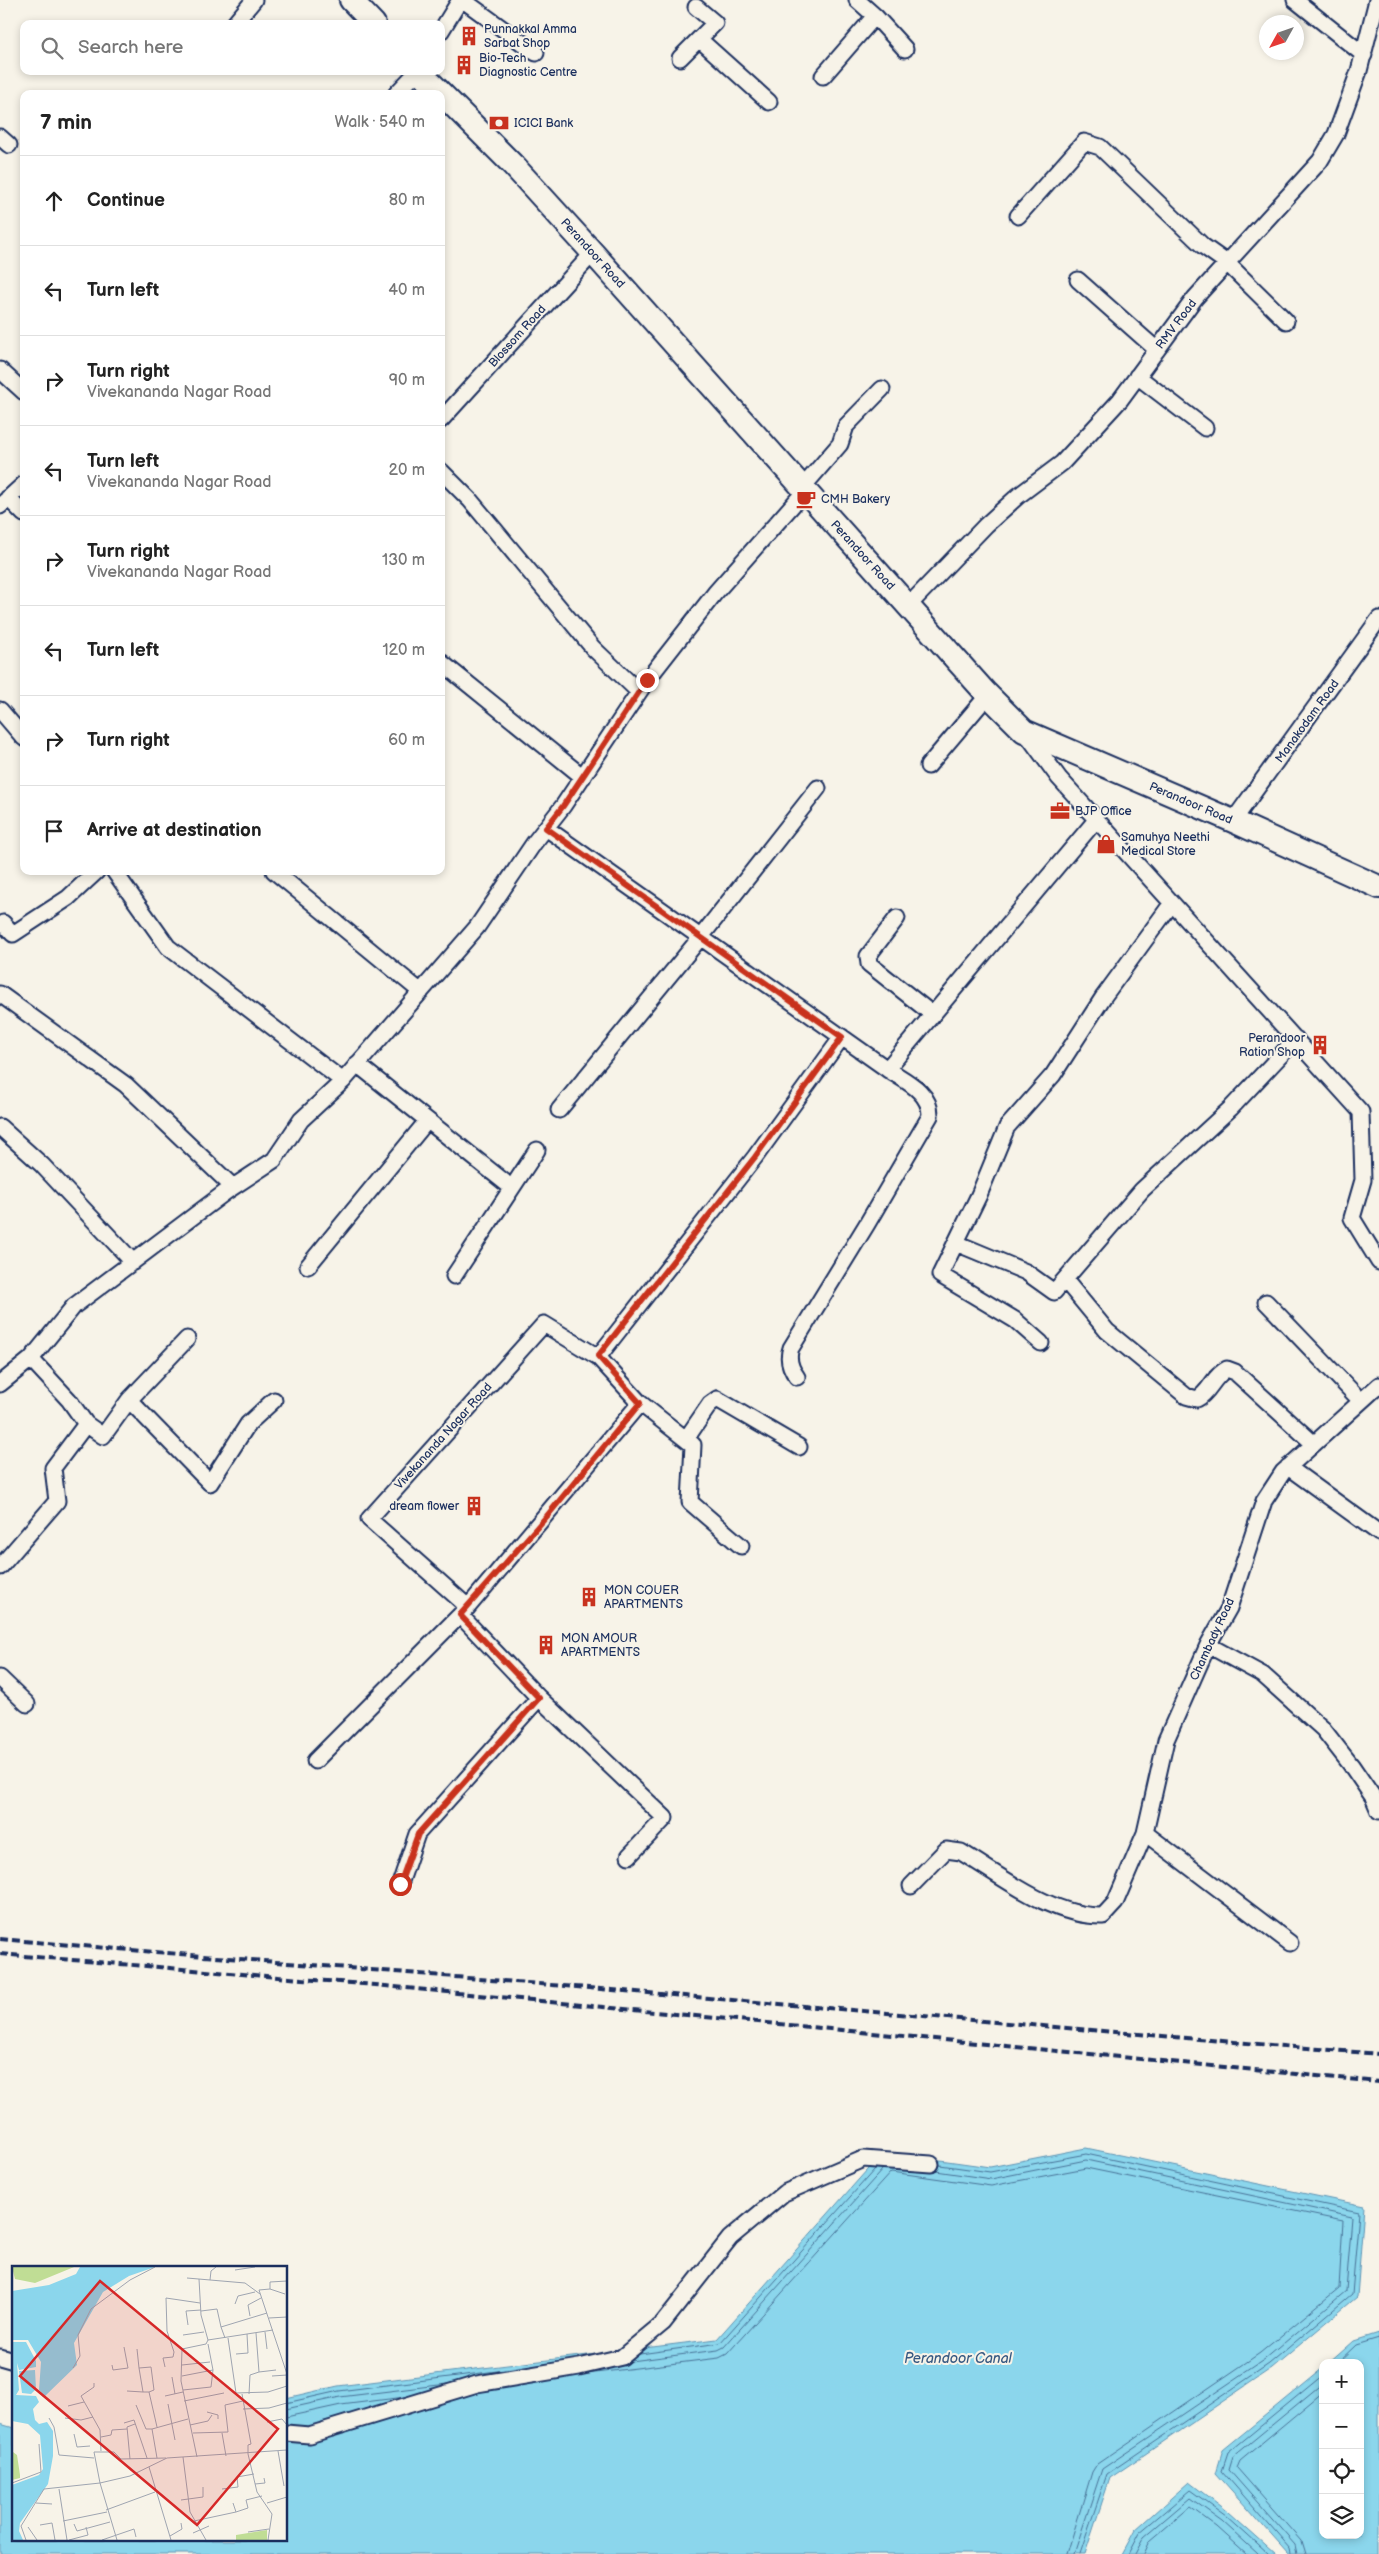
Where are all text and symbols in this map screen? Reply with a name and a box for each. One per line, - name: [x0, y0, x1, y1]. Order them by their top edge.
- north arrow: [1259, 15, 1304, 60]
- search box: [20, 20, 445, 75]
- place label: Punnakkal Amma Sarbat Shop: [484, 22, 577, 51]
- building icon: Punnakkal Amma Sarbat Shop: [458, 25, 480, 47]
- icon: search: [38, 34, 66, 62]
- text: Search here: [78, 36, 183, 59]
- place label: Bio-Tech Diagnostic Centre: [479, 51, 577, 80]
- building icon: Bio-Tech Diagnostic Centre: [453, 54, 475, 76]
- text: 7 min: [40, 110, 92, 135]
- bank icon: ICICI Bank: [488, 112, 510, 134]
- text: Walk · 540 m: [335, 113, 425, 132]
- place label: ICICI Bank: [514, 116, 573, 131]
- icon: ahead: [40, 187, 68, 215]
- text: Continue: [87, 189, 165, 212]
- text: 80 m: [389, 191, 425, 210]
- street label: Perandoor Road: [557, 215, 628, 291]
- icon: left: [40, 277, 68, 305]
- text: Turn left: [87, 279, 159, 302]
- text: 40 m: [388, 281, 425, 300]
- street label: RMV Road: [1153, 296, 1200, 352]
- street label: Blossom Road: [486, 302, 549, 371]
- text: Turn right: [87, 360, 170, 383]
- icon: right: [40, 367, 68, 395]
- text: 90 m: [389, 371, 425, 390]
- text: Vivekananda Nagar Road: [87, 383, 272, 402]
- text: Turn left: [87, 450, 159, 473]
- icon: left: [40, 457, 68, 485]
- text: 20 m: [389, 461, 425, 480]
- text: Vivekananda Nagar Road: [87, 473, 272, 492]
- cafe icon: CMH Bakery: [795, 488, 817, 510]
- place label: CMH Bakery: [821, 492, 891, 507]
- street label: Perandoor Road: [827, 517, 898, 593]
- text: Turn right: [87, 540, 170, 563]
- icon: right: [40, 547, 68, 575]
- text: 130 m: [382, 551, 425, 570]
- text: Vivekananda Nagar Road: [87, 563, 272, 582]
- icon: left: [40, 637, 68, 665]
- text: Turn left: [87, 639, 159, 662]
- text: 120 m: [382, 641, 425, 660]
- route end: [636, 669, 659, 692]
- street label: Manakodam Road: [1272, 677, 1343, 766]
- icon: right: [40, 727, 68, 755]
- text: Turn right: [87, 729, 170, 752]
- text: 60 m: [388, 731, 425, 750]
- street label: Perandoor Road: [1147, 779, 1235, 828]
- office icon: BJP Office: [1049, 800, 1071, 822]
- place label: BJP Office: [1075, 804, 1132, 819]
- icon: arrive: [40, 817, 68, 845]
- text: Arrive at destination: [87, 819, 262, 842]
- place label: Samuhya Neethi Medical Store: [1121, 830, 1210, 859]
- shop icon: Samuhya Neethi Medical Store: [1095, 833, 1117, 855]
- place label: Perandoor Ration Shop: [1239, 1031, 1306, 1060]
- building icon: Perandoor Ration Shop: [1309, 1034, 1331, 1056]
- street label: Vivekananda Nagar Road: [391, 1380, 495, 1493]
- building icon: dream flower: [463, 1495, 485, 1517]
- place label: dream flower: [389, 1499, 460, 1514]
- place label: MON COUER APARTMENTS: [604, 1583, 683, 1612]
- building icon: MON COUER APARTMENTS: [578, 1586, 600, 1608]
- street label: Chambady Road: [1187, 1595, 1238, 1683]
- place label: MON AMOUR APARTMENTS: [561, 1631, 640, 1660]
- building icon: MON AMOUR APARTMENTS: [535, 1634, 557, 1656]
- route start: [389, 1873, 412, 1896]
- inset map: [12, 2266, 288, 2542]
- water label: Perandoor Canal: [904, 2350, 1013, 2367]
- map controls: [1319, 2359, 1364, 2539]
- button: +: [1319, 2359, 1364, 2404]
- button: −: [1319, 2404, 1364, 2449]
- button: locate: [1319, 2449, 1364, 2494]
- button: layers: [1319, 2494, 1364, 2539]

